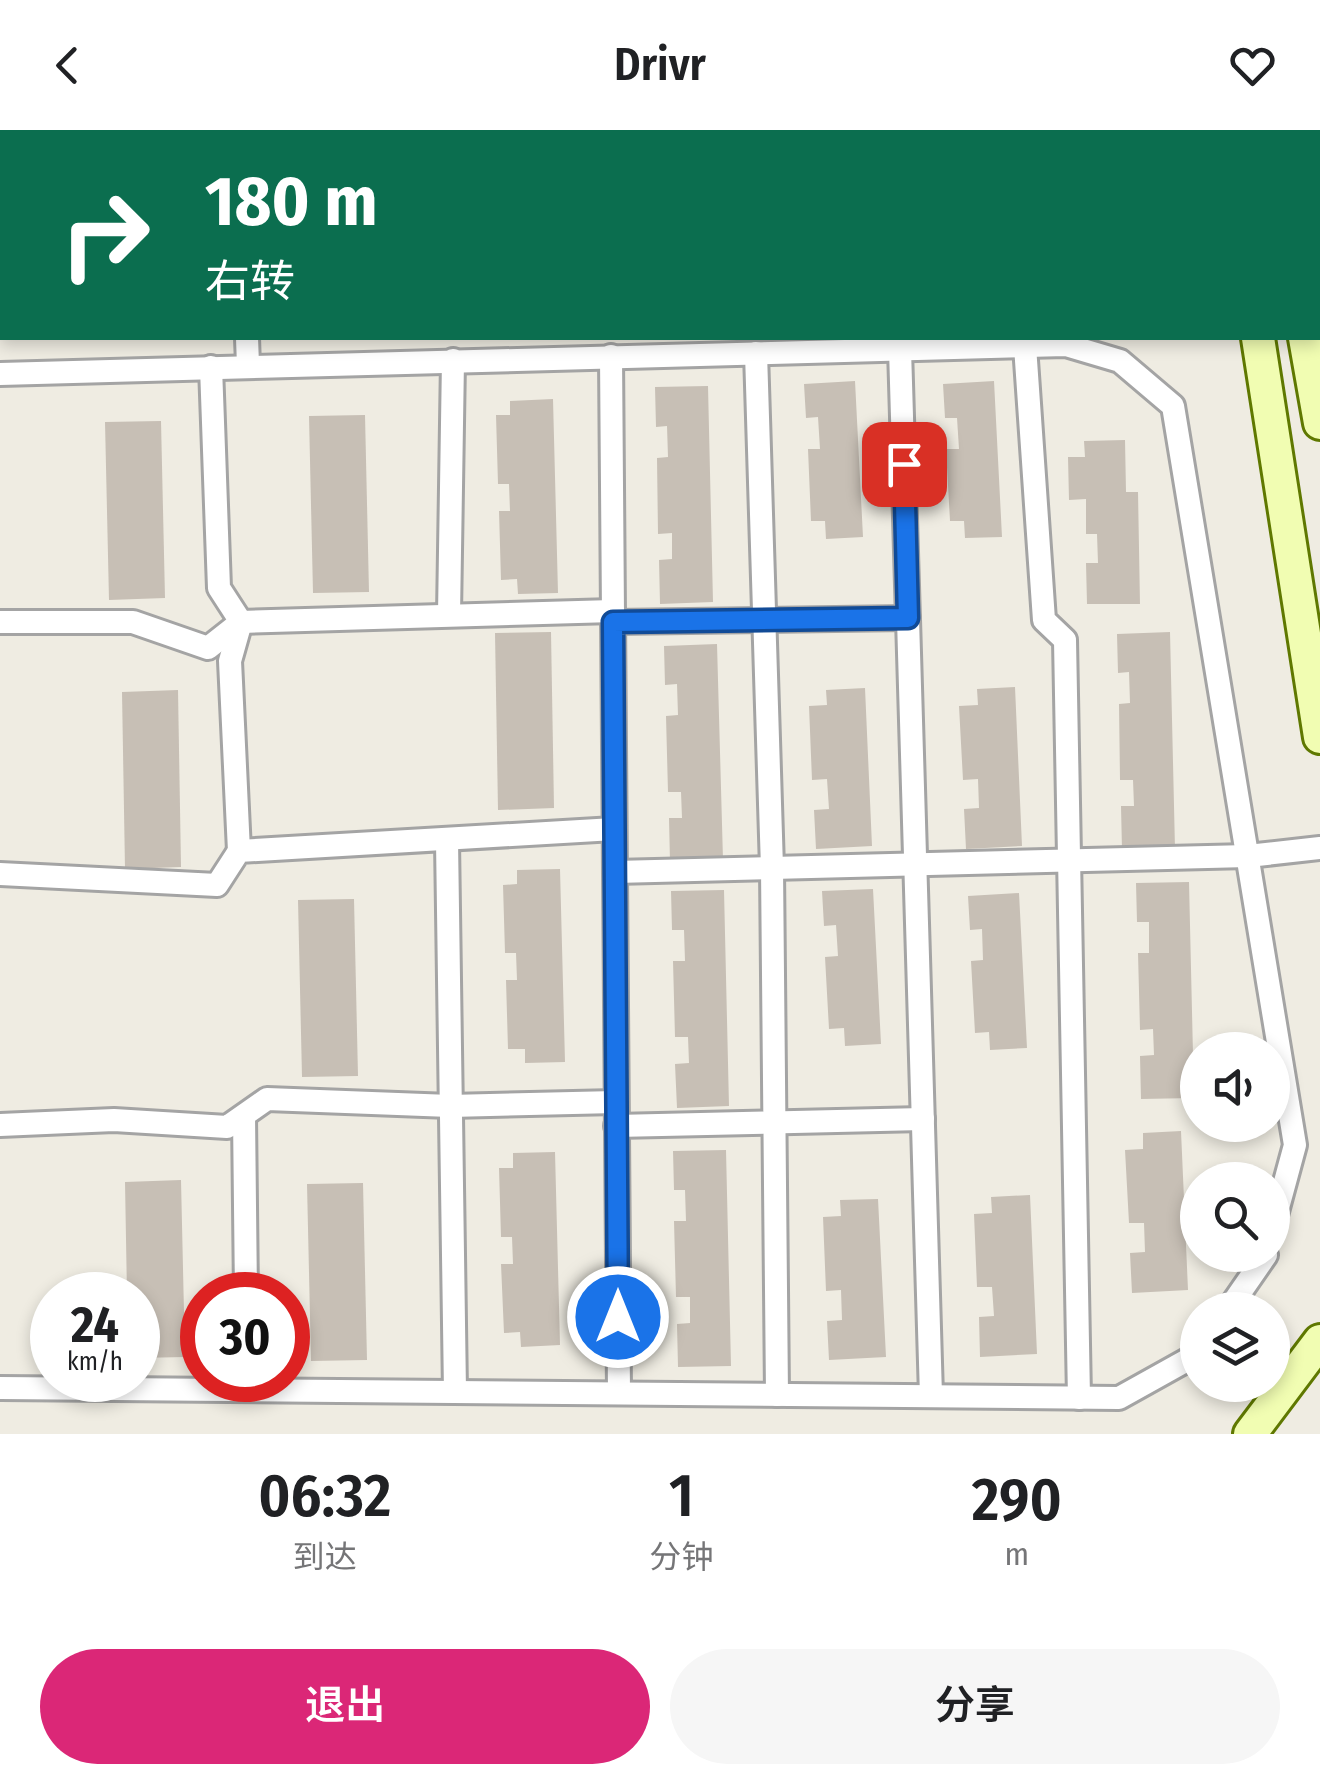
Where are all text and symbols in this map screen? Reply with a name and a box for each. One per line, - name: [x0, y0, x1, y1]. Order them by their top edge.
- icon: back: [40, 38, 95, 93]
- text: Drivr: [614, 38, 706, 92]
- icon: heart: [1225, 38, 1280, 93]
- text: 180 m: [205, 160, 378, 244]
- icon: right: [40, 170, 170, 300]
- text: 右转: [205, 255, 295, 309]
- pin: [862, 422, 947, 507]
- icon: arrive: [877, 437, 932, 492]
- map controls: [1180, 1032, 1290, 1402]
- button: sound: [1180, 1032, 1290, 1142]
- button: search: [1180, 1162, 1290, 1272]
- position arrow: [566, 1265, 670, 1369]
- speed limit sign: 30: [180, 1272, 310, 1402]
- button: layers: [1180, 1292, 1290, 1402]
- text: 24: [71, 1295, 119, 1355]
- text: km/h: [67, 1347, 123, 1377]
- text: 06:32: [258, 1460, 391, 1532]
- text: 1: [669, 1460, 694, 1532]
- text: 290: [972, 1464, 1062, 1536]
- text: m: [1004, 1535, 1029, 1573]
- text: 到达: [293, 1538, 357, 1576]
- text: 分钟: [649, 1538, 713, 1576]
- button: 退出: [40, 1649, 650, 1764]
- button: 分享: [670, 1649, 1280, 1764]

